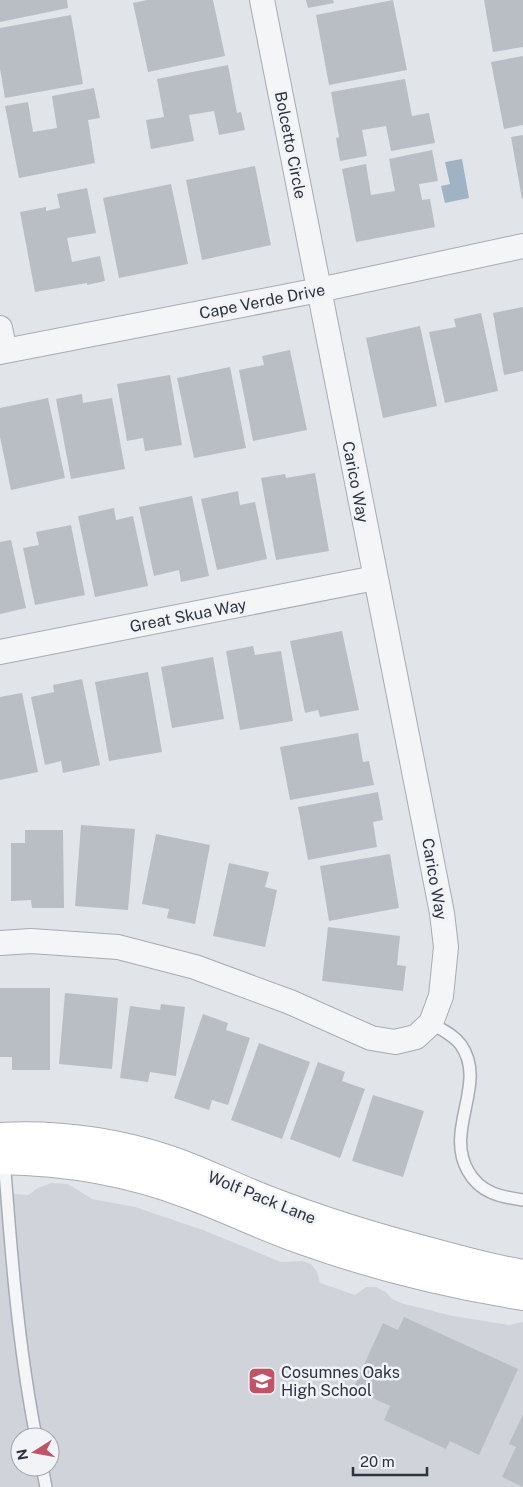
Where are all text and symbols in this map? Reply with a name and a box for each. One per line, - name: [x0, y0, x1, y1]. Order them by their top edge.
- street label: Bolcetto Circle: [271, 90, 310, 201]
- street label: Cape Verde Drive: [198, 280, 327, 323]
- street label: Carico Way: [338, 440, 373, 525]
- street label: Great Skua Way: [128, 595, 248, 636]
- street label: Carico Way: [418, 837, 451, 922]
- street label: Wolf Pack Lane: [205, 1167, 319, 1228]
- place label: Cosumnes Oaks High School: [281, 1363, 400, 1400]
- school or university icon: Cosumnes Oaks High School: [247, 1366, 277, 1396]
- north arrow: [10, 1427, 60, 1477]
- scale bar: [353, 1444, 427, 1476]
- text: N: [13, 1448, 31, 1461]
- text: 20 m: [360, 1453, 395, 1470]

